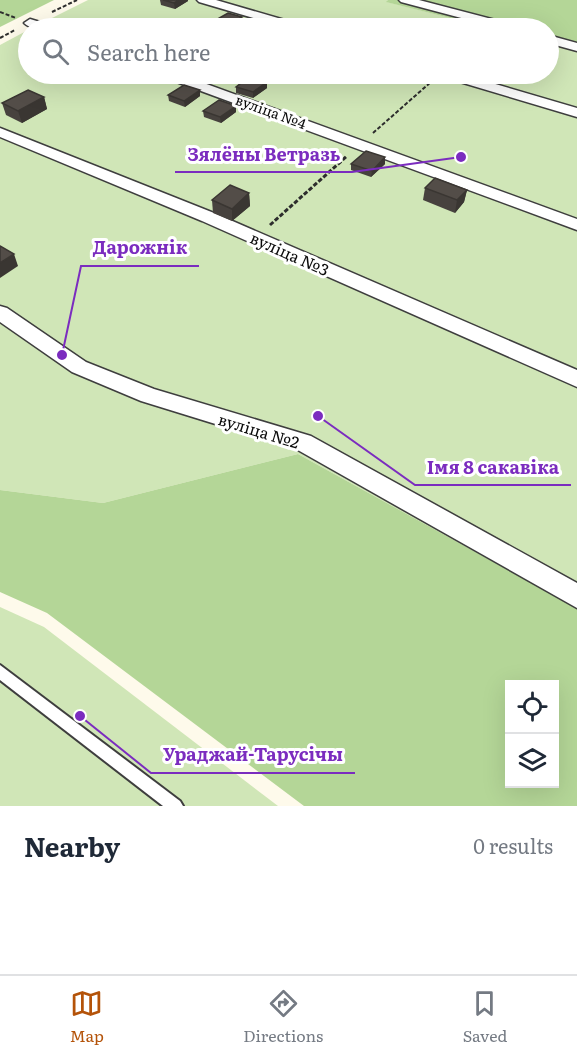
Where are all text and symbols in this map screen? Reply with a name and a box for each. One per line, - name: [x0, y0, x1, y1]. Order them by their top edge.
- search box: [18, 18, 559, 84]
- icon: search: [39, 35, 72, 68]
- text: Search here: [87, 35, 210, 68]
- street label: вуліца №4: [233, 89, 309, 133]
- callout: Зялёны Ветразь: [175, 136, 352, 172]
- text: Зялёны Ветразь: [188, 140, 341, 167]
- street label: вуліца №3: [247, 225, 333, 281]
- callout: Дарожнік: [81, 230, 199, 266]
- text: Дарожнік: [93, 233, 188, 260]
- street label: вуліца №2: [215, 406, 303, 454]
- callout: Імя 8 сакавіка: [415, 449, 571, 485]
- text: Імя 8 сакавіка: [427, 453, 560, 480]
- map controls: [505, 680, 559, 788]
- button: locate: [505, 680, 559, 734]
- button: layers: [505, 734, 559, 788]
- callout: Ураджай-Тарусічы: [151, 737, 355, 773]
- text: Ураджай-Тарусічы: [163, 740, 343, 767]
- text: Nearby: [24, 826, 120, 865]
- text: 0 results: [473, 830, 553, 860]
- tab: Map: [70, 987, 104, 1047]
- tab: Directions: [243, 987, 323, 1047]
- tab: Saved: [463, 987, 507, 1047]

